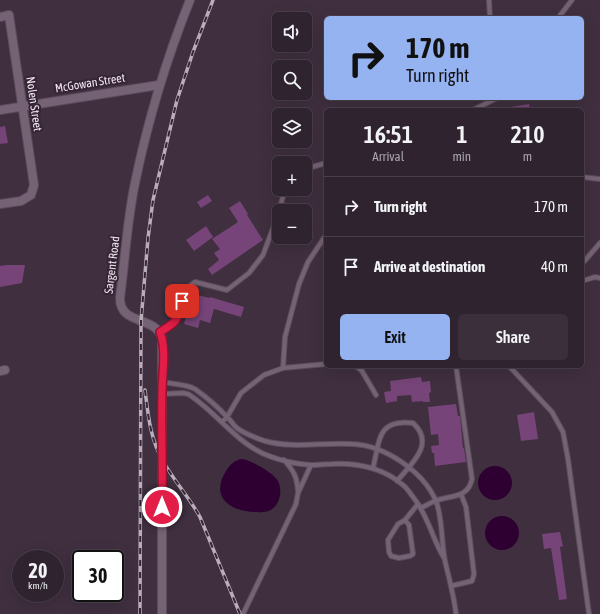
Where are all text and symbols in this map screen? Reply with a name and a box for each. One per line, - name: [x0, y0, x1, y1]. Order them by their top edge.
- map controls: [272, 12, 312, 244]
- button: sound: [272, 12, 312, 52]
- icon: right: [340, 32, 392, 84]
- text: 170 m: [406, 32, 469, 64]
- button: search: [272, 60, 312, 100]
- text: Turn right: [406, 65, 469, 86]
- street label: McGowan Street: [54, 70, 127, 95]
- street label: Nolen Street: [23, 76, 45, 133]
- button: layers: [272, 108, 312, 148]
- text: 16:51: [364, 121, 413, 148]
- text: 1: [456, 121, 467, 148]
- text: 210: [511, 121, 544, 148]
- text: Arrival: [372, 149, 404, 164]
- text: min: [452, 149, 471, 164]
- text: m: [523, 149, 532, 164]
- button: +: [272, 156, 312, 196]
- icon: right: [340, 196, 362, 218]
- text: Turn right: [374, 198, 427, 215]
- text: 170 m: [534, 198, 568, 215]
- button: −: [272, 204, 312, 244]
- street label: Sargent Road: [102, 235, 122, 295]
- icon: arrive: [340, 256, 362, 278]
- text: Arrive at destination: [374, 258, 485, 275]
- text: 40 m: [541, 258, 568, 275]
- pin: [165, 284, 199, 318]
- icon: arrive: [171, 290, 193, 312]
- button: Exit: [340, 314, 450, 360]
- button: Share: [458, 314, 568, 360]
- position arrow: [141, 486, 183, 528]
- speed limit sign: 30: [72, 550, 124, 602]
- text: 20: [29, 559, 47, 582]
- text: km/h: [28, 580, 48, 591]

